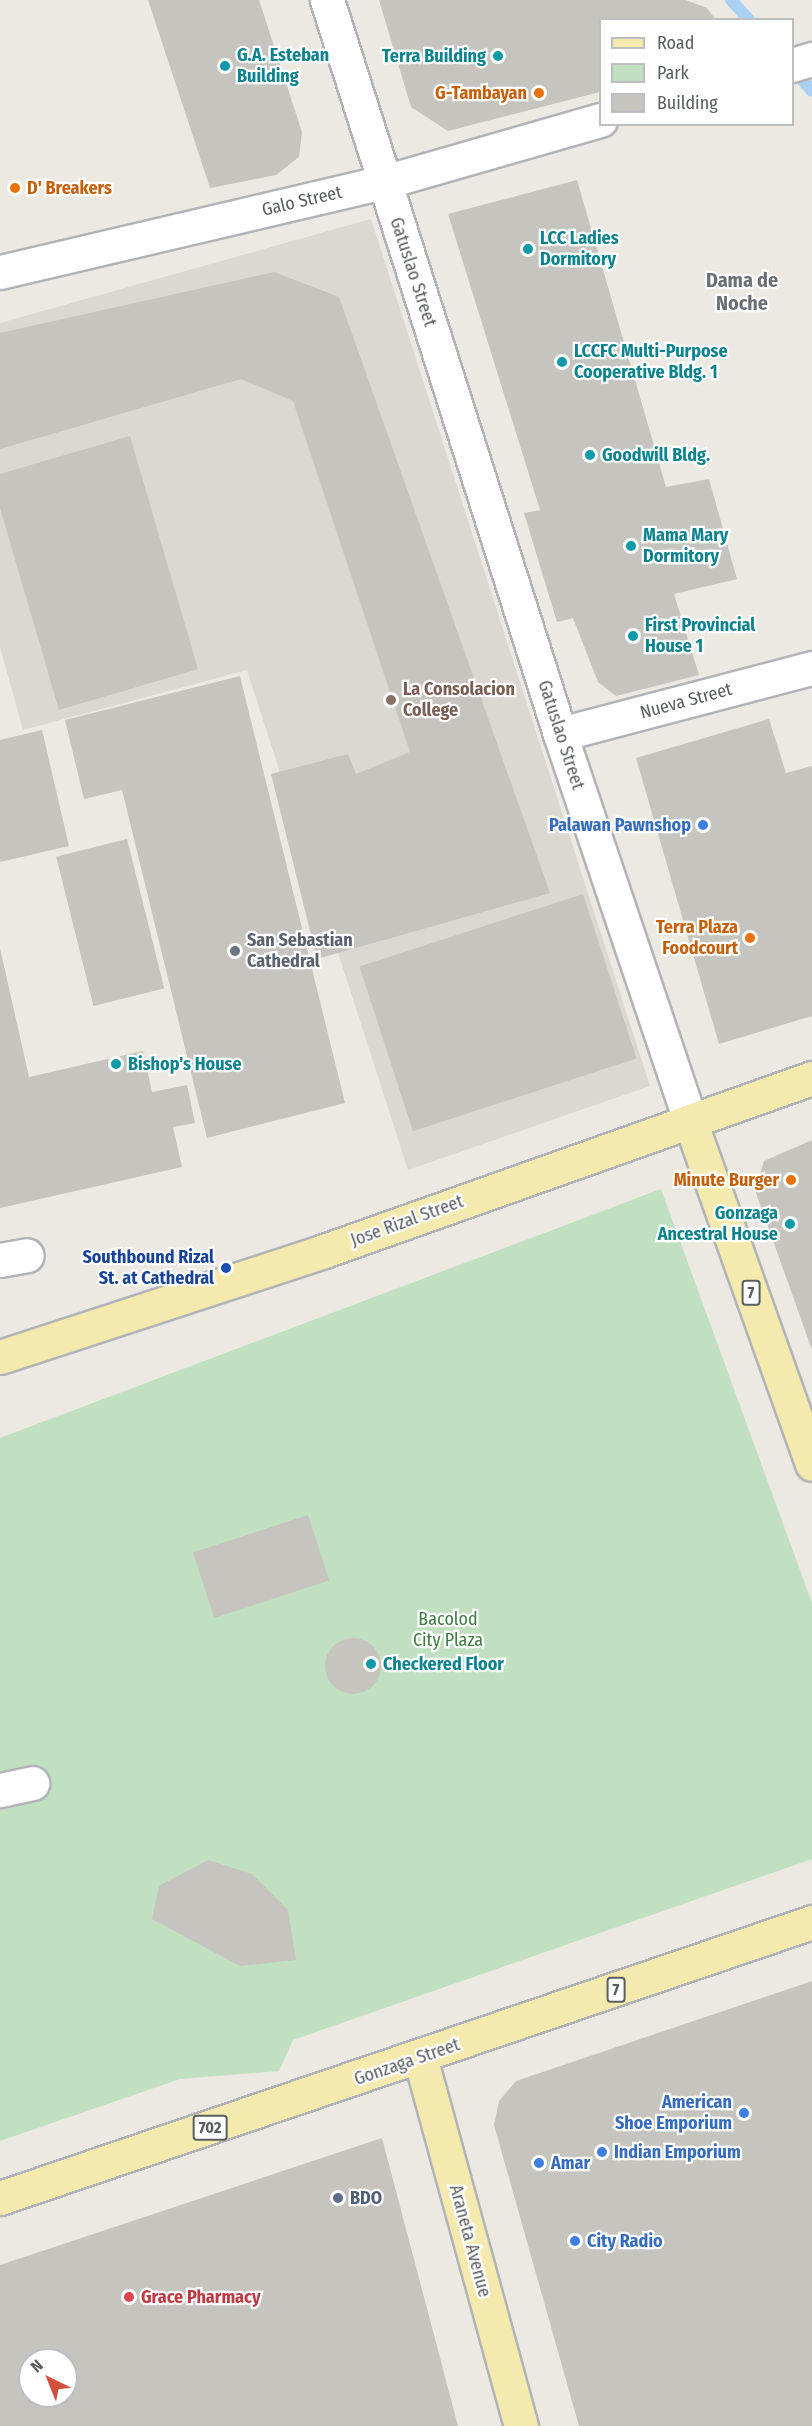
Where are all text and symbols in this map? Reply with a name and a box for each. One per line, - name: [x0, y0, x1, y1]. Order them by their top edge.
- legend: [599, 18, 794, 126]
- text: Road: [657, 32, 694, 54]
- place label: G.A. Esteban Building: [237, 45, 329, 88]
- place label: Terra Building: [382, 45, 486, 67]
- marker: Terra Building: [491, 49, 505, 63]
- marker: G.A. Esteban Building: [218, 59, 232, 73]
- text: Park: [657, 62, 689, 84]
- place label: G-Tambayan: [435, 82, 527, 104]
- marker: G-Tambayan: [532, 86, 546, 100]
- text: Building: [657, 92, 718, 114]
- place label: D' Breakers: [27, 177, 112, 199]
- marker: D' Breakers: [8, 181, 22, 195]
- street label: Galo Street: [260, 181, 344, 221]
- street label: Gatuslao Street: [385, 215, 441, 329]
- place label: LCC Ladies Dormitory: [540, 228, 619, 270]
- marker: LCC Ladies Dormitory: [521, 242, 535, 256]
- district label: Dama de Noche: [706, 269, 778, 316]
- place label: LCCFC Multi-Purpose Cooperative Bldg. 1: [574, 341, 728, 384]
- marker: LCCFC Multi-Purpose Cooperative Bldg. 1: [555, 355, 569, 369]
- place label: Goodwill Bldg.: [602, 444, 710, 466]
- marker: Goodwill Bldg.: [583, 448, 597, 462]
- place label: Mama Mary Dormitory: [643, 525, 728, 568]
- marker: Mama Mary Dormitory: [624, 539, 638, 553]
- place label: First Provincial House 1: [645, 615, 755, 658]
- marker: First Provincial House 1: [626, 629, 640, 643]
- street label: Gatuslao Street: [533, 678, 589, 792]
- street label: Nueva Street: [638, 678, 734, 724]
- place label: La Consolacion College: [403, 679, 515, 722]
- marker: La Consolacion College: [384, 693, 398, 707]
- place label: Palawan Pawnshop: [549, 814, 691, 836]
- marker: Palawan Pawnshop: [696, 818, 710, 832]
- place label: Terra Plaza Foodcourt: [656, 917, 738, 960]
- place label: San Sebastian Cathedral: [247, 930, 353, 972]
- marker: Terra Plaza Foodcourt: [743, 931, 757, 945]
- marker: San Sebastian Cathedral: [228, 944, 242, 958]
- place label: Bishop's House: [128, 1053, 242, 1075]
- marker: Bishop's House: [109, 1057, 123, 1071]
- place label: Minute Burger: [674, 1169, 779, 1191]
- marker: Minute Burger: [784, 1173, 798, 1187]
- street label: Jose Rizal Street: [348, 1191, 466, 1251]
- place label: Gonzaga Ancestral House: [658, 1203, 778, 1246]
- marker: Gonzaga Ancestral House: [783, 1217, 797, 1231]
- place label: Southbound Rizal St. at Cathedral: [82, 1247, 214, 1290]
- marker: Southbound Rizal St. at Cathedral: [219, 1261, 233, 1275]
- road number: 7: [740, 1280, 762, 1306]
- park label: Bacolod City Plaza: [413, 1609, 483, 1652]
- place label: Checkered Floor: [383, 1653, 504, 1675]
- marker: Checkered Floor: [364, 1657, 378, 1671]
- road number: 7: [606, 1977, 626, 2003]
- street label: Gonzaga Street: [351, 2034, 463, 2090]
- place label: American Shoe Emporium: [615, 2092, 732, 2134]
- marker: American Shoe Emporium: [737, 2106, 751, 2120]
- road number: 702: [192, 2115, 228, 2141]
- place label: Indian Emporium: [614, 2141, 741, 2163]
- marker: Indian Emporium: [595, 2145, 609, 2159]
- place label: Amar: [551, 2152, 590, 2174]
- marker: Amar: [532, 2156, 546, 2170]
- street label: Araneta Avenue: [445, 2183, 495, 2299]
- place label: BDO: [350, 2187, 382, 2209]
- marker: BDO: [331, 2191, 345, 2205]
- place label: City Radio: [587, 2230, 663, 2252]
- marker: City Radio: [568, 2234, 582, 2248]
- place label: Grace Pharmacy: [141, 2286, 260, 2308]
- marker: Grace Pharmacy: [122, 2290, 136, 2304]
- north arrow: [18, 2348, 78, 2408]
- text: N: [27, 2356, 47, 2376]

